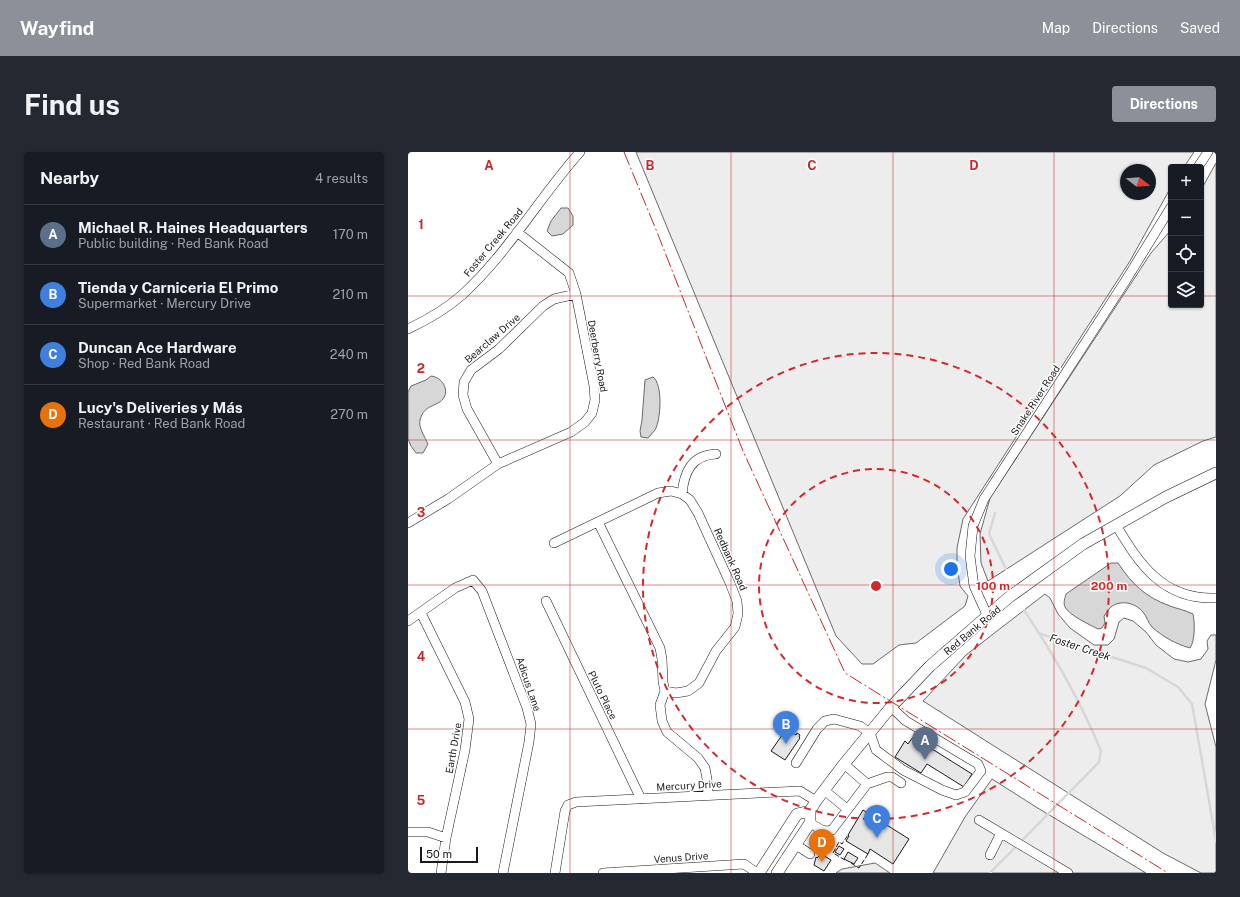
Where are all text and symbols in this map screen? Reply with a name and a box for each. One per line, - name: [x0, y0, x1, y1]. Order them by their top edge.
- text: Wayfind: [20, 17, 94, 39]
- text: Map: [1042, 20, 1070, 36]
- text: Directions: [1092, 20, 1158, 36]
- text: Saved: [1180, 20, 1220, 36]
- button: Directions: [1112, 86, 1216, 122]
- text: Find us: [24, 88, 120, 121]
- text: A: [484, 158, 494, 173]
- text: B: [646, 158, 655, 173]
- text: C: [807, 158, 817, 173]
- text: D: [969, 158, 979, 173]
- north arrow: [1120, 164, 1156, 200]
- map controls: [1168, 164, 1204, 308]
- button: +: [1168, 164, 1204, 200]
- text: Nearby: [40, 168, 99, 188]
- text: 4 results: [315, 171, 368, 186]
- button: −: [1168, 200, 1204, 236]
- street label: Foster Creek Road: [461, 205, 525, 279]
- text: 1: [418, 217, 424, 232]
- text: Michael R. Haines Headquarters: [78, 219, 308, 236]
- text: A: [48, 227, 58, 242]
- text: 170 m: [333, 227, 368, 242]
- text: Public building · Red Bank Road: [78, 236, 269, 251]
- button: locate: [1168, 236, 1204, 272]
- button: layers: [1168, 272, 1204, 308]
- text: Tienda y Carniceria El Primo: [78, 279, 278, 296]
- text: B: [49, 287, 57, 302]
- text: 210 m: [333, 287, 368, 302]
- text: Supermarket · Mercury Drive: [78, 296, 251, 311]
- street label: Bearclaw Drive: [462, 310, 522, 365]
- street label: Deerberry Road: [586, 319, 610, 393]
- text: Duncan Ace Hardware: [78, 339, 237, 356]
- text: C: [48, 347, 58, 362]
- text: 240 m: [330, 347, 368, 362]
- text: Shop · Red Bank Road: [78, 356, 210, 371]
- text: 2: [417, 361, 425, 376]
- street label: Snake River Road: [1008, 363, 1062, 437]
- text: Lucy's Deliveries y Más: [78, 399, 243, 416]
- text: D: [48, 407, 58, 422]
- text: 270 m: [330, 407, 368, 422]
- text: Restaurant · Red Bank Road: [78, 416, 245, 431]
- text: 3: [417, 505, 426, 520]
- street label: Redbank Road: [712, 526, 750, 592]
- your location: [941, 559, 961, 579]
- centre of rings: [869, 579, 883, 593]
- text: 100 m: [976, 579, 1010, 593]
- text: 200 m: [1091, 579, 1127, 593]
- street label: Red Bank Road: [941, 603, 1003, 657]
- water label: Foster Creek: [1048, 631, 1112, 663]
- text: 4: [417, 649, 426, 664]
- street label: Adicus Lane: [514, 655, 544, 713]
- street label: Pluto Place: [586, 669, 620, 722]
- pin: B: [773, 711, 799, 744]
- street label: Earth Drive: [443, 721, 463, 774]
- pin: A: [912, 727, 938, 760]
- street label: Mercury Drive: [656, 777, 722, 793]
- text: 5: [417, 793, 426, 808]
- pin: C: [864, 805, 890, 838]
- pin: D: [809, 829, 835, 862]
- scale bar: [420, 845, 478, 864]
- text: 50 m: [426, 848, 452, 860]
- street label: Venus Drive: [653, 849, 709, 865]

